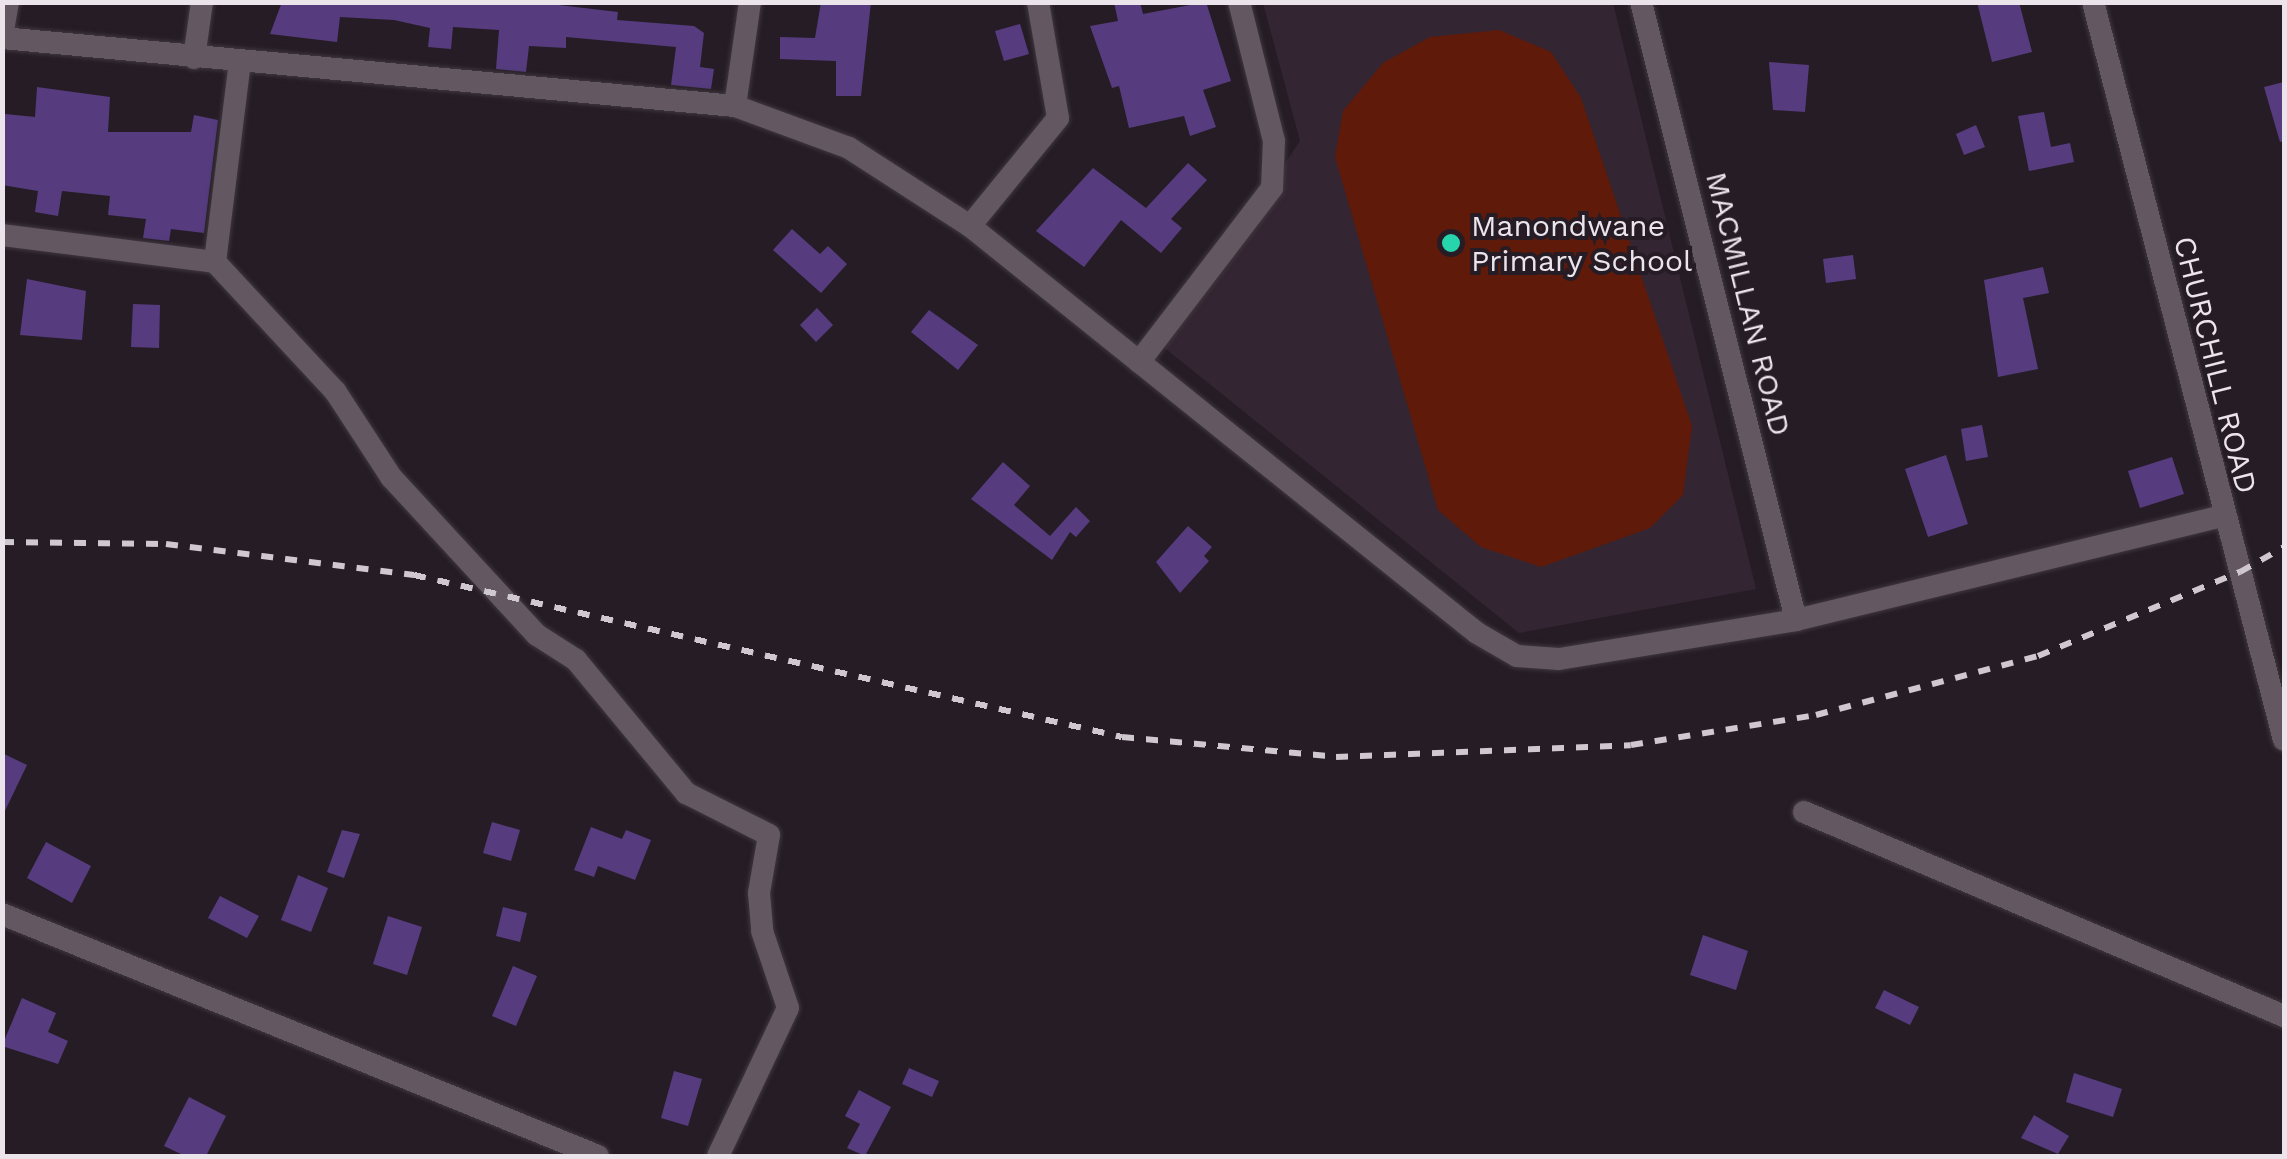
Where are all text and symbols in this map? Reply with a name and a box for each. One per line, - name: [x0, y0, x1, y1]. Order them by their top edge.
- street label: MACMILLAN ROAD: [1698, 168, 1798, 440]
- place label: Manondwane Primary School: [1471, 208, 1693, 278]
- marker: Manondwane Primary School: [1440, 232, 1462, 254]
- street label: CHURCHILL ROAD: [2166, 232, 2264, 498]

